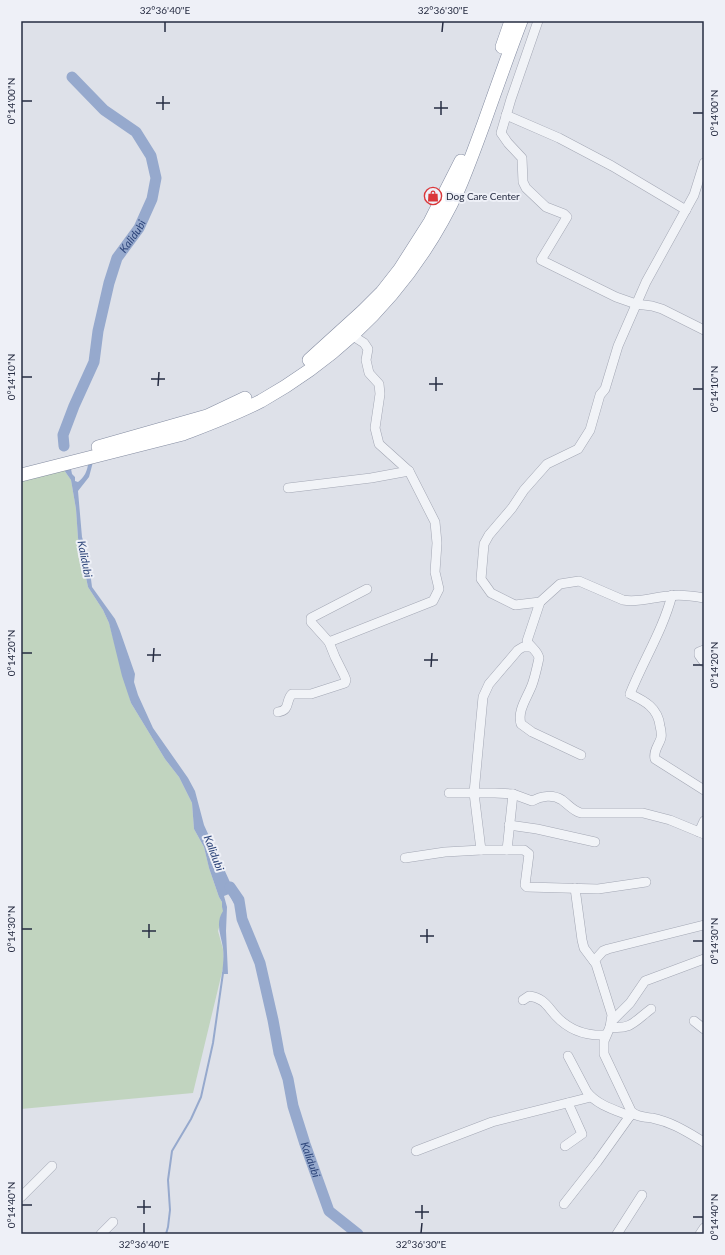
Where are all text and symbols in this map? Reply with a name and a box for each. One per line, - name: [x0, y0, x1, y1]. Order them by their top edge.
- text: 32°36'40"E: [140, 4, 190, 16]
- text: 32°36'30"E: [418, 4, 468, 16]
- text: 0°14'00"N: [5, 78, 17, 124]
- text: 0°14'00"N: [708, 90, 720, 136]
- shop icon: Dog Care Center: [423, 186, 443, 206]
- place label: Dog Care Center: [446, 190, 520, 202]
- water label: Kalidubi: [116, 217, 148, 255]
- text: 0°14'10"N: [5, 354, 17, 400]
- text: 0°14'10"N: [708, 366, 720, 412]
- water label: Kalidubi: [76, 539, 96, 579]
- text: 0°14'20"N: [5, 630, 17, 676]
- text: 0°14'20"N: [708, 642, 720, 688]
- water label: Kalidubi: [202, 833, 227, 873]
- text: 0°14'30"N: [5, 906, 17, 952]
- text: 0°14'30"N: [708, 918, 720, 964]
- water label: Kalidubi: [299, 1140, 324, 1180]
- text: 0°14'40"N: [5, 1182, 17, 1228]
- text: 0°14'40"N: [708, 1194, 720, 1240]
- text: 32°36'40"E: [119, 1238, 169, 1250]
- text: 32°36'30"E: [396, 1238, 446, 1250]

